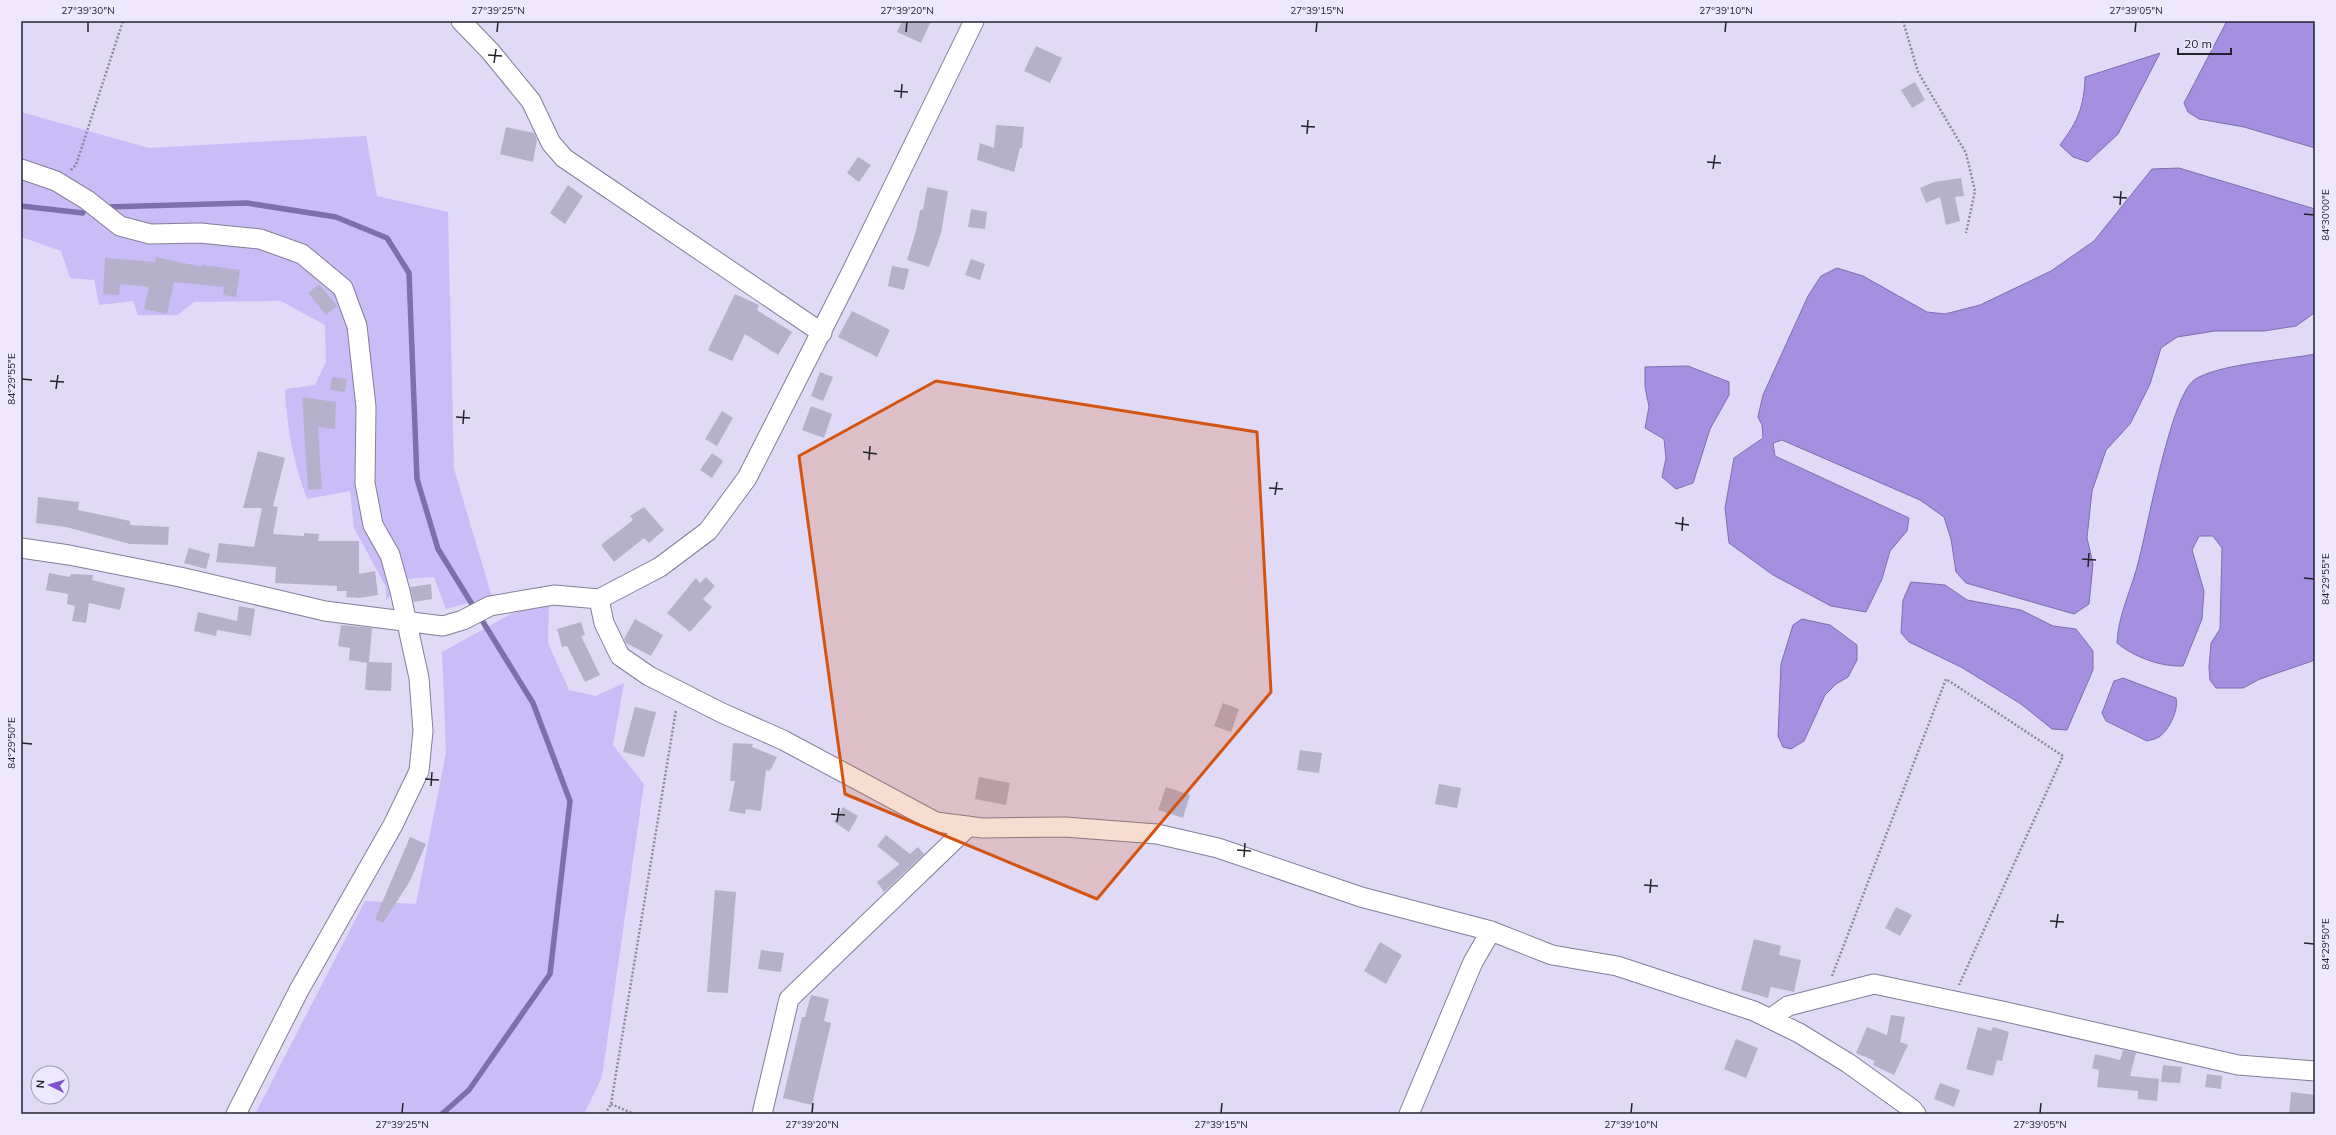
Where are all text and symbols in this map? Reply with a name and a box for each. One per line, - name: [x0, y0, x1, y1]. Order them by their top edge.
- text: 27°39'30"N: [61, 4, 115, 17]
- text: 27°39'25"N: [471, 4, 525, 17]
- text: 27°39'20"N: [880, 4, 934, 17]
- text: 27°39'15"N: [1290, 4, 1344, 17]
- text: 27°39'10"N: [1699, 4, 1753, 17]
- text: 27°39'05"N: [2109, 4, 2163, 17]
- scale bar: [2178, 30, 2231, 56]
- text: 20 m: [2184, 36, 2212, 51]
- text: 84°30'00"E: [2319, 189, 2332, 241]
- text: 84°29'55"E: [5, 353, 18, 405]
- text: 84°29'55"E: [2319, 553, 2332, 605]
- text: 84°29'50"E: [5, 717, 18, 769]
- text: 84°29'50"E: [2319, 918, 2332, 970]
- north arrow: [30, 1065, 70, 1105]
- text: N: [33, 1079, 47, 1089]
- text: 27°39'25"N: [375, 1118, 429, 1131]
- text: 27°39'20"N: [785, 1118, 839, 1131]
- text: 27°39'15"N: [1194, 1118, 1248, 1131]
- text: 27°39'10"N: [1604, 1118, 1658, 1131]
- text: 27°39'05"N: [2013, 1118, 2067, 1131]

